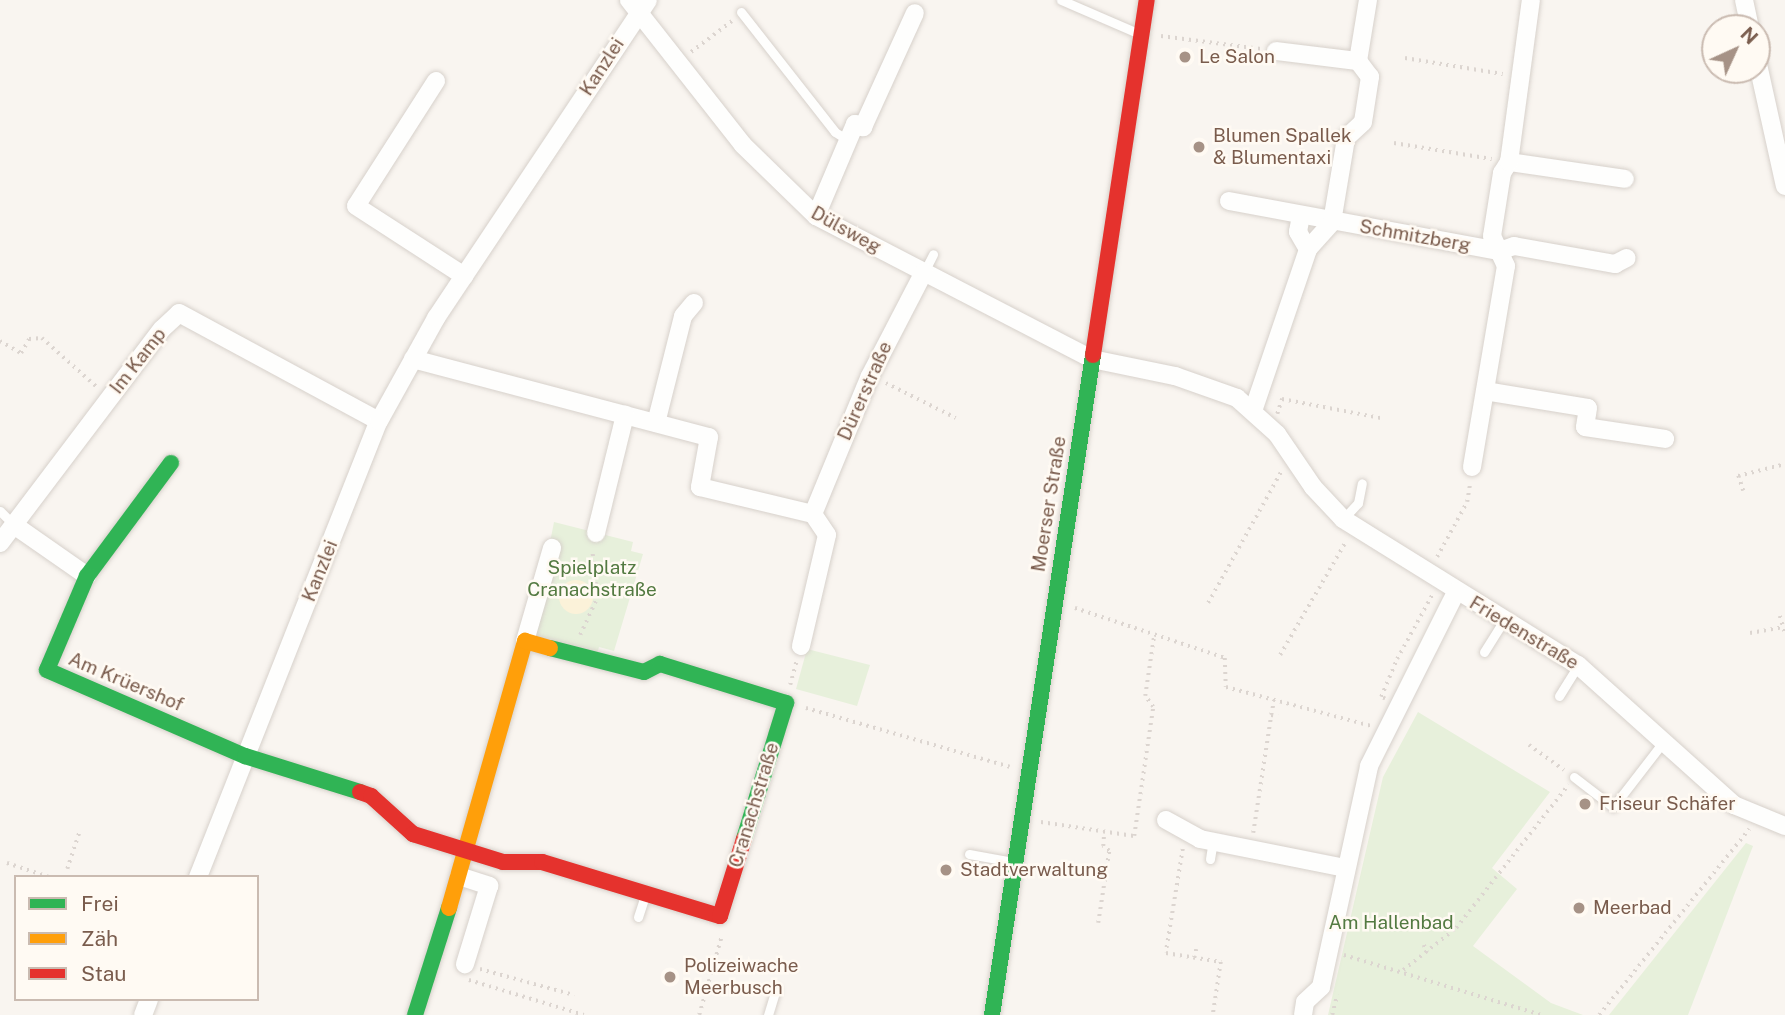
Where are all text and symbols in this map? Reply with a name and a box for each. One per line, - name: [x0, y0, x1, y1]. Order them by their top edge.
- north arrow: [1701, 14, 1771, 84]
- text: N: [1736, 23, 1762, 49]
- street label: Kanzlei: [575, 34, 629, 100]
- place label: Le Salon: [1199, 46, 1275, 68]
- marker: Le Salon: [1177, 49, 1193, 65]
- place label: Blumen Spallek & Blumentaxi: [1213, 125, 1352, 169]
- marker: Blumen Spallek & Blumentaxi: [1191, 139, 1207, 155]
- street label: Dülsweg: [807, 201, 885, 259]
- street label: Schmitzberg: [1358, 215, 1472, 257]
- street label: Im Kamp: [105, 323, 171, 399]
- street label: Dürerstraße: [833, 338, 897, 444]
- street label: Moerser Straße: [1027, 434, 1071, 574]
- street label: Kanzlei: [297, 537, 343, 605]
- park label: Spielplatz Cranachstraße: [527, 557, 657, 601]
- street label: Friedenstraße: [1465, 591, 1583, 675]
- street label: Am Krüershof: [65, 648, 187, 716]
- street label: Cranachstraße: [724, 740, 784, 870]
- place label: Friseur Schäfer: [1599, 793, 1736, 815]
- marker: Friseur Schäfer: [1577, 796, 1593, 812]
- place label: Stadtverwaltung: [960, 859, 1108, 881]
- marker: Stadtverwaltung: [938, 862, 954, 878]
- legend: [14, 875, 259, 1001]
- text: Frei: [81, 891, 119, 916]
- place label: Meerbad: [1593, 897, 1672, 919]
- marker: Meerbad: [1571, 900, 1587, 916]
- park label: Am Hallenbad: [1328, 912, 1454, 934]
- text: Zäh: [81, 926, 118, 951]
- place label: Polizeiwache Meerbusch: [684, 955, 799, 999]
- text: Stau: [81, 961, 127, 986]
- marker: Polizeiwache Meerbusch: [662, 969, 678, 985]

